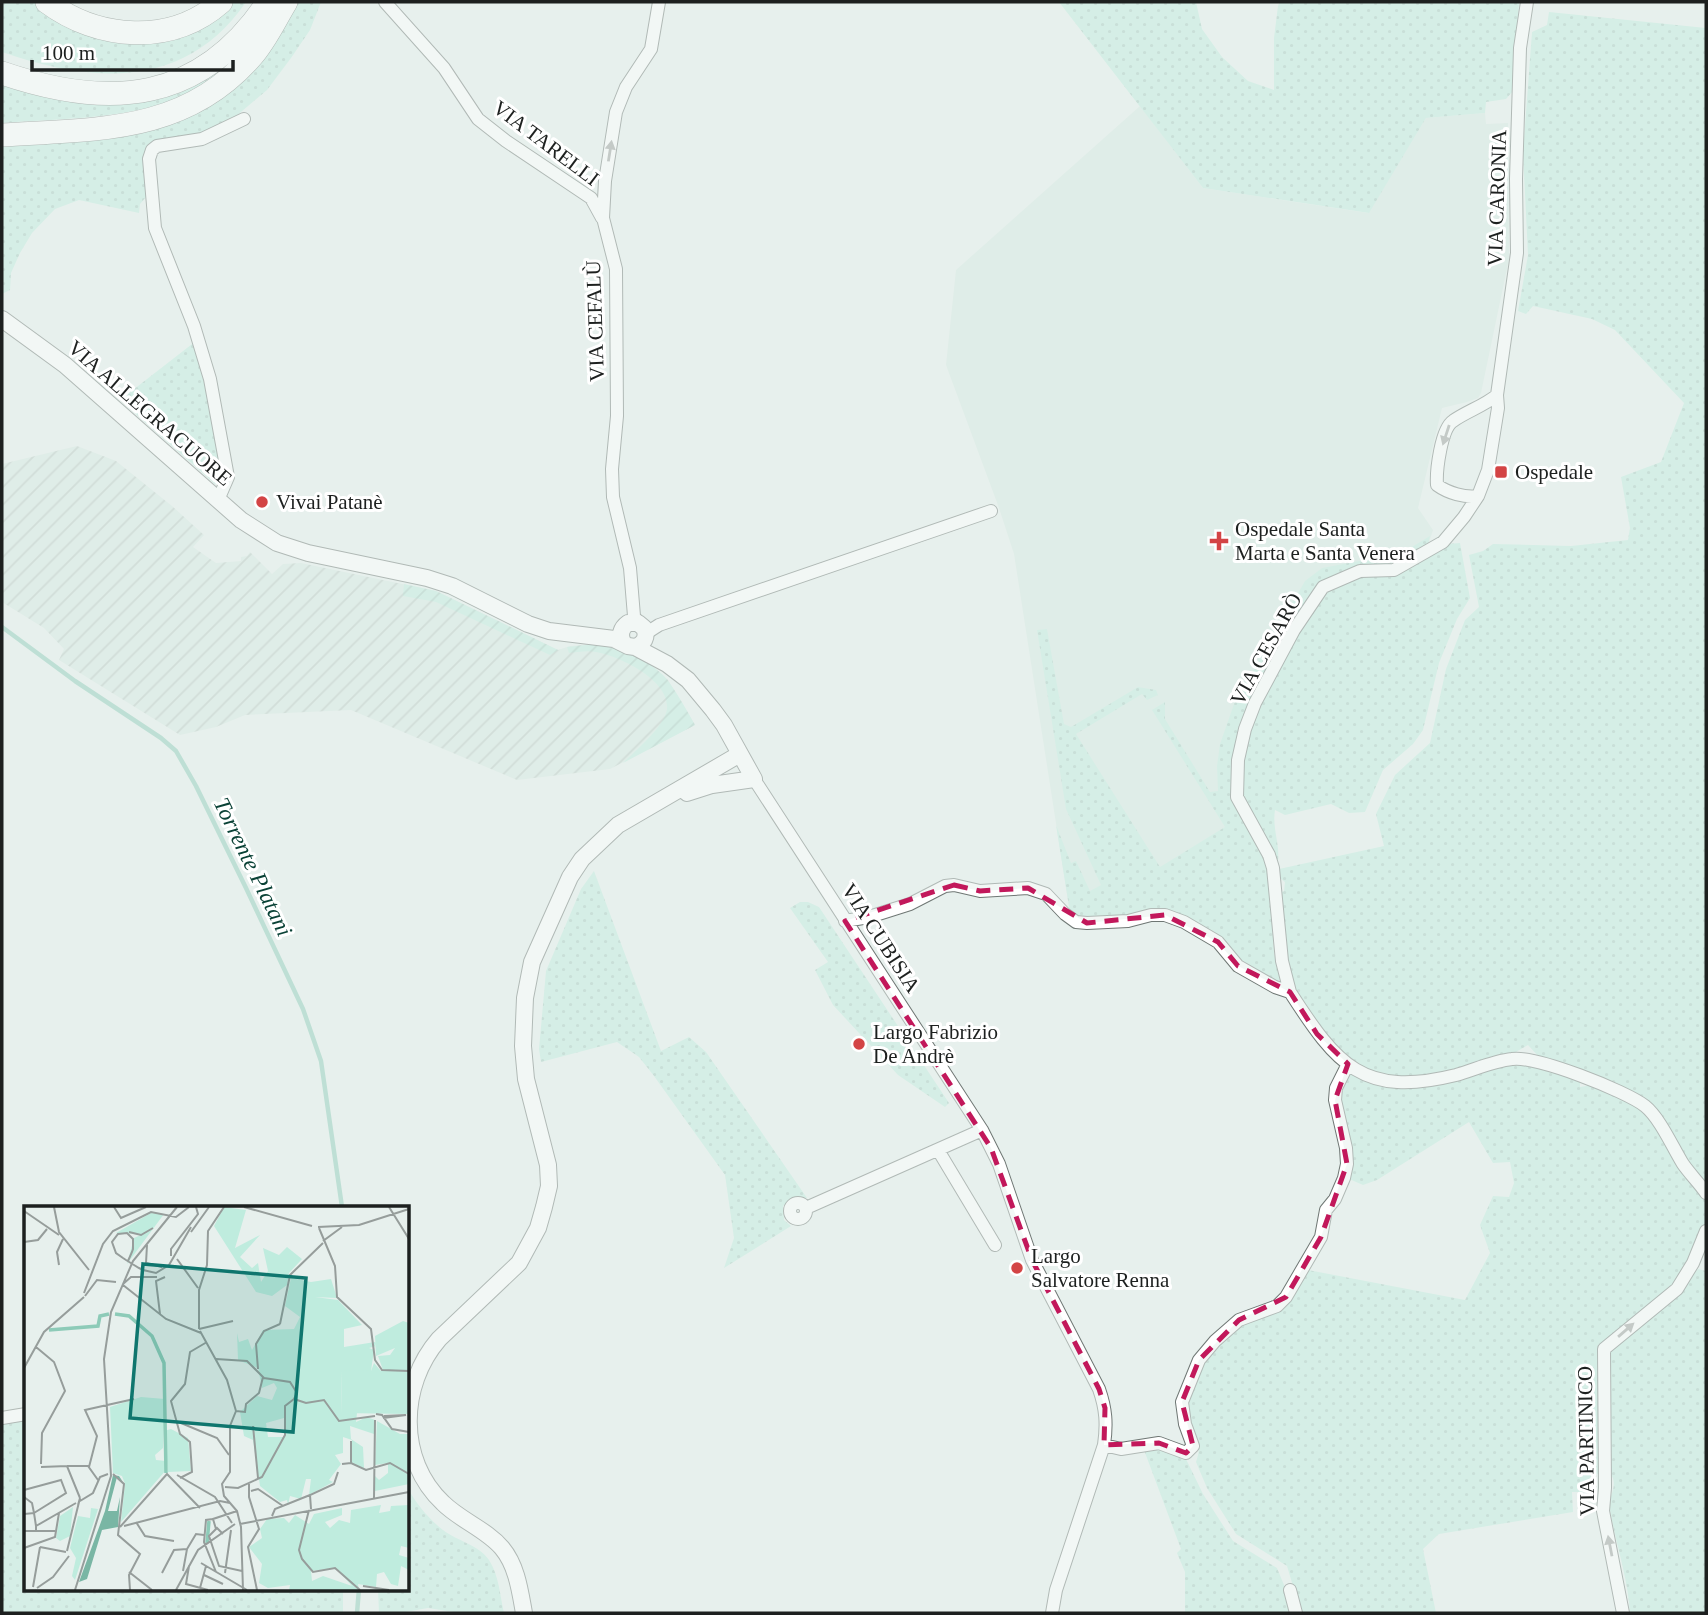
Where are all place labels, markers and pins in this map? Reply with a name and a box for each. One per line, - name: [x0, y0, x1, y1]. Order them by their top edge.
- place label: Ospedale: [1515, 460, 1593, 484]
- marker: Ospedale: [1493, 464, 1509, 480]
- place label: Vivai Patanè: [276, 490, 383, 514]
- marker: Vivai Patanè: [254, 494, 270, 510]
- place label: Ospedale Santa Marta e Santa Venera: [1235, 517, 1415, 565]
- marker: Ospedale Santa Marta e Santa Venera: [1209, 531, 1229, 551]
- place label: Largo Fabrizio De Andrè: [873, 1020, 998, 1068]
- marker: Largo Fabrizio De Andrè: [851, 1036, 867, 1052]
- place label: Largo Salvatore Renna: [1031, 1244, 1170, 1292]
- marker: Largo Salvatore Renna: [1009, 1260, 1025, 1276]

